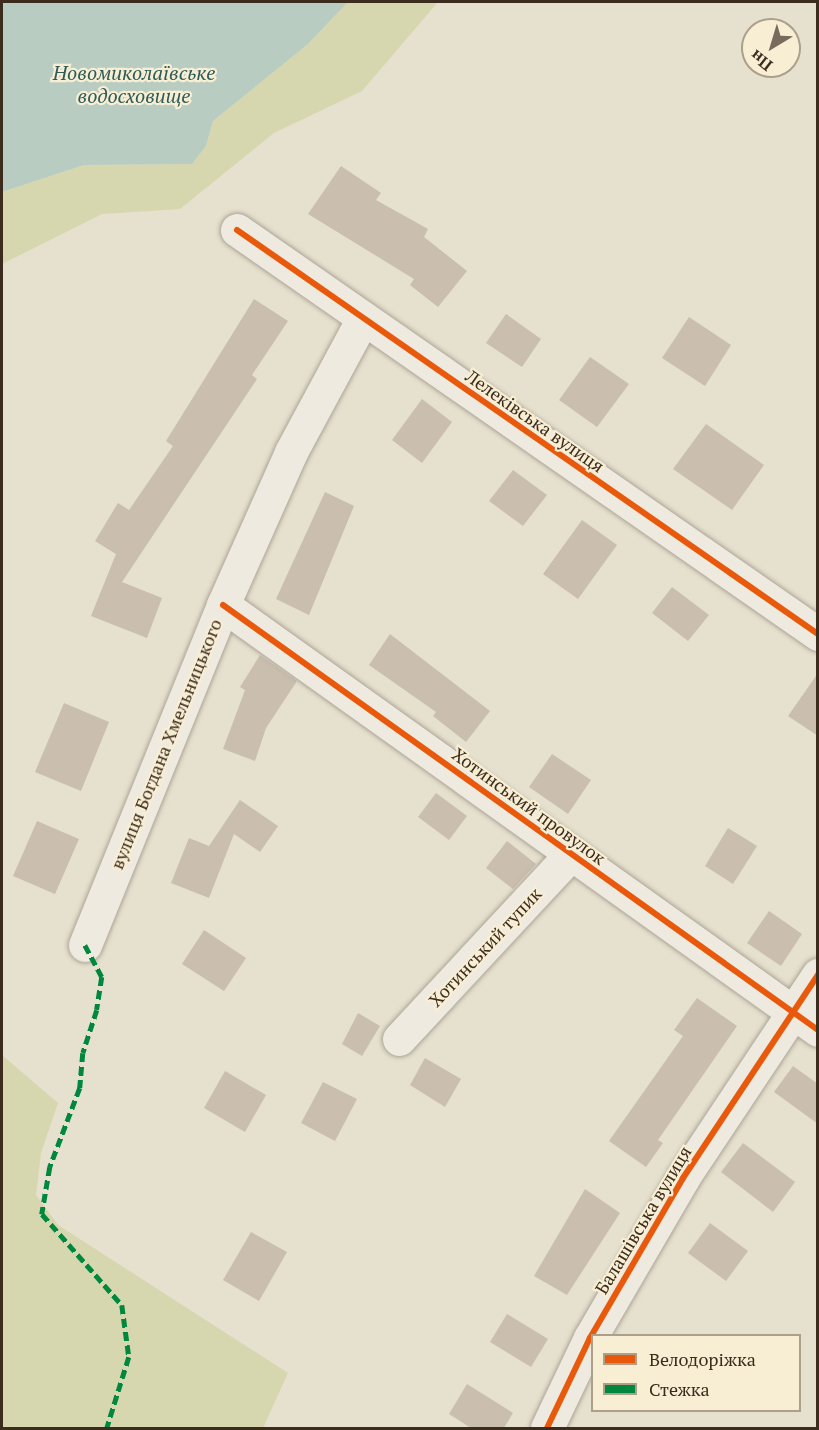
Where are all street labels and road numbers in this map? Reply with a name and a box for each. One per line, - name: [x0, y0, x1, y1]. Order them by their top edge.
- street label: Лелеківська вулиця: [462, 365, 608, 477]
- street label: вулиця Богдана Хмельницького: [106, 616, 226, 872]
- street label: Хотинський провулок: [448, 743, 610, 869]
- street label: Хотинський тупик: [424, 883, 546, 1011]
- street label: Балашівська вулиця: [590, 1142, 696, 1298]

